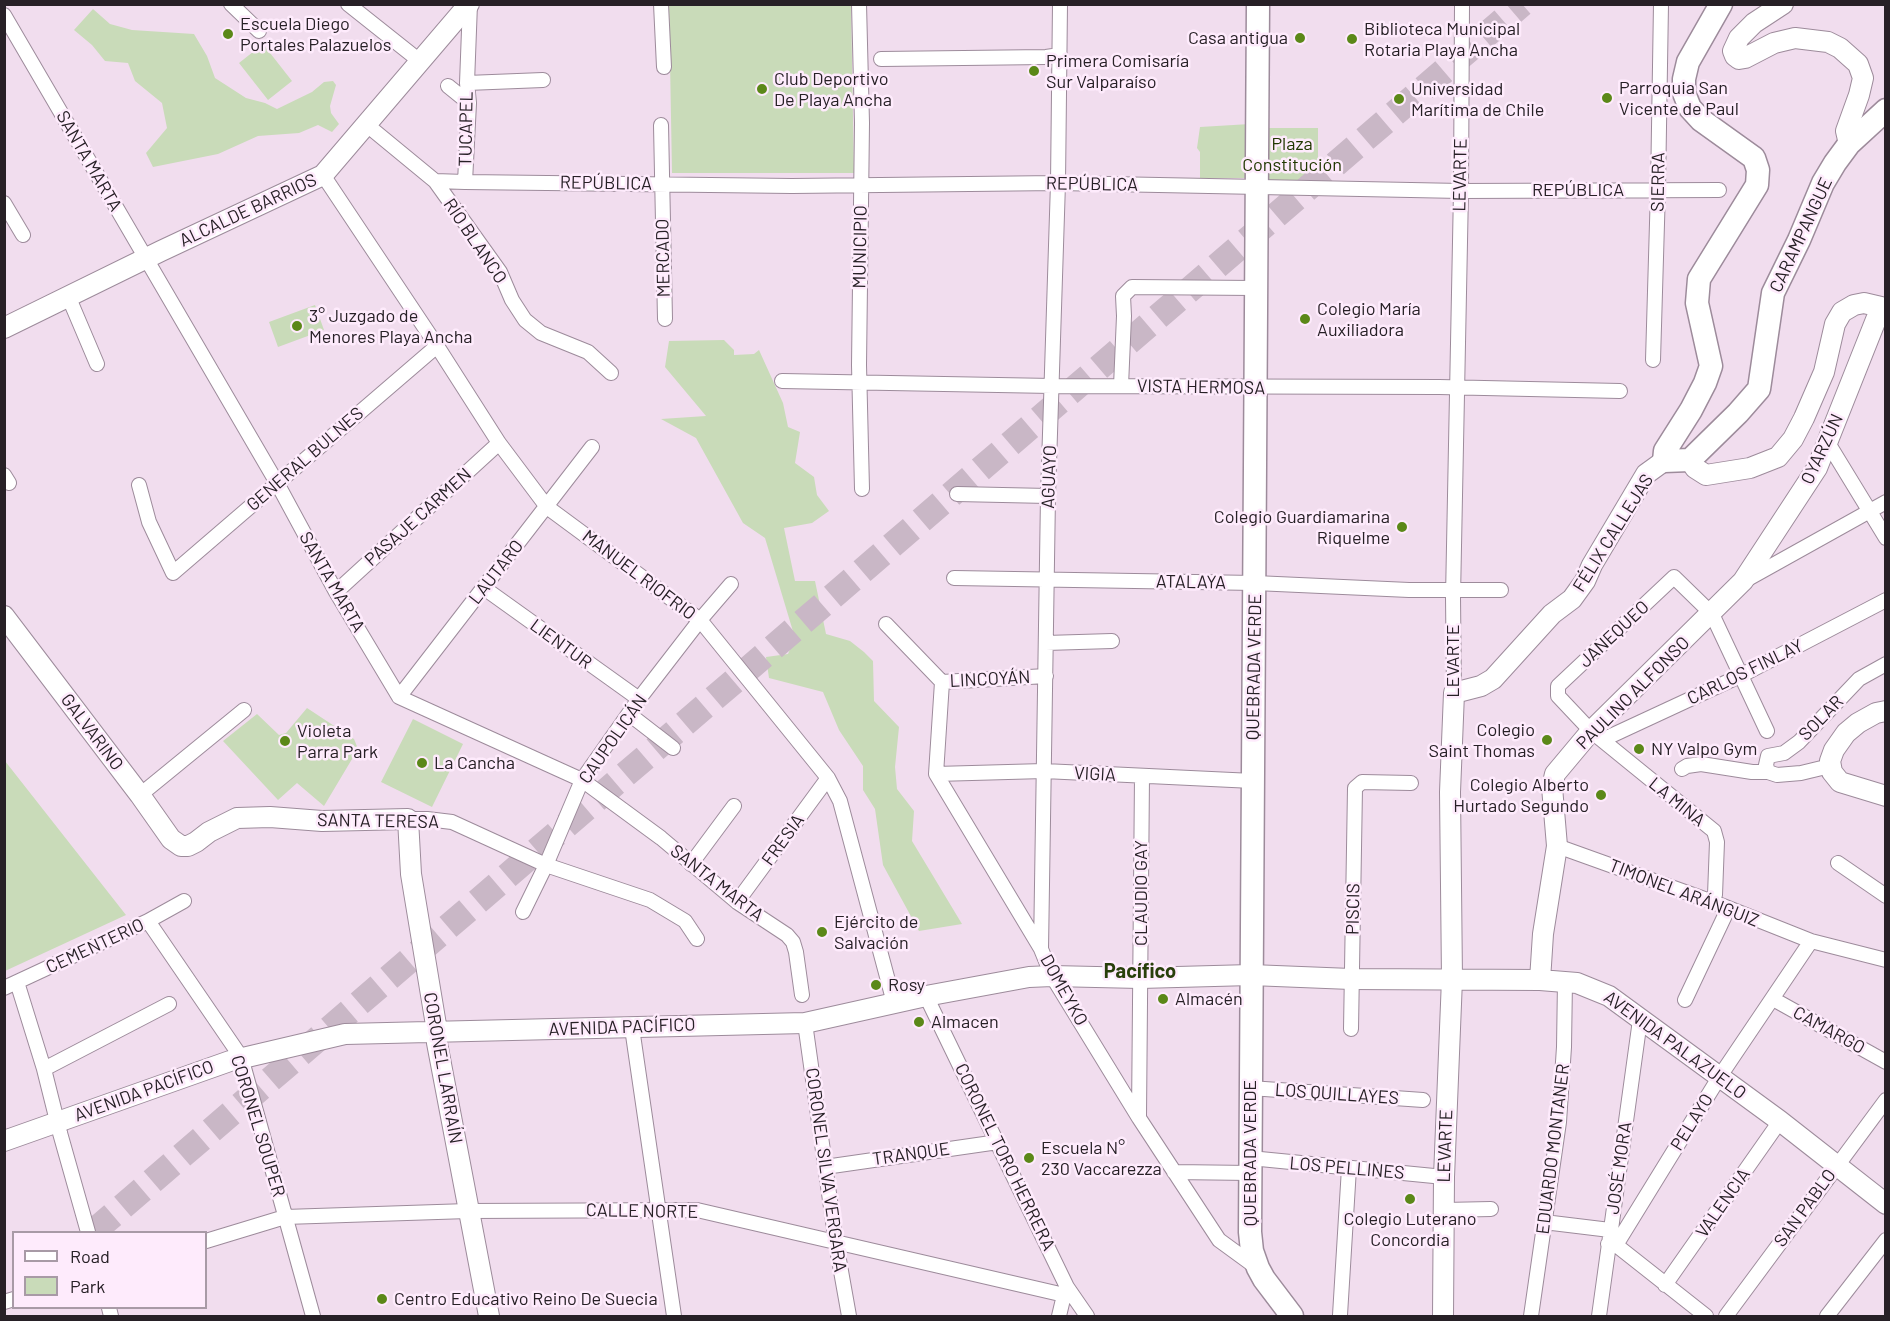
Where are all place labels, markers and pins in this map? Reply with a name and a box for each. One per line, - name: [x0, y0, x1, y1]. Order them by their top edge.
- place label: Escuela Diego Portales Palazuelos: [240, 13, 392, 56]
- place label: Biblioteca Municipal Rotaria Playa Ancha: [1364, 18, 1520, 60]
- marker: Escuela Diego Portales Palazuelos: [221, 27, 235, 41]
- place label: Casa antigua: [1188, 27, 1288, 49]
- marker: Casa antigua: [1293, 31, 1307, 45]
- marker: Biblioteca Municipal Rotaria Playa Ancha: [1345, 32, 1359, 46]
- place label: Primera Comisaría Sur Valparaíso: [1046, 50, 1189, 92]
- marker: Primera Comisaría Sur Valparaíso: [1027, 64, 1041, 78]
- place label: Club Deportivo De Playa Ancha: [774, 68, 892, 110]
- place label: Parroquia San Vicente de Paul: [1619, 77, 1739, 119]
- place label: Universidad Marítima de Chile: [1411, 78, 1544, 121]
- marker: Club Deportivo De Playa Ancha: [755, 82, 769, 96]
- marker: Parroquia San Vicente de Paul: [1600, 91, 1614, 105]
- marker: Universidad Marítima de Chile: [1392, 92, 1406, 106]
- place label: Colegio María Auxiliadora: [1317, 298, 1421, 340]
- place label: 3° Juzgado de Menores Playa Ancha: [309, 305, 473, 348]
- marker: Colegio María Auxiliadora: [1298, 312, 1312, 326]
- marker: 3° Juzgado de Menores Playa Ancha: [290, 319, 304, 333]
- place label: Colegio Guardiamarina Riquelme: [1214, 506, 1390, 548]
- marker: Colegio Guardiamarina Riquelme: [1395, 520, 1409, 534]
- place label: Colegio Saint Thomas: [1429, 719, 1535, 762]
- place label: Violeta Parra Park: [297, 720, 378, 762]
- marker: Colegio Saint Thomas: [1540, 733, 1554, 747]
- marker: Violeta Parra Park: [278, 734, 292, 748]
- place label: NY Valpo Gym: [1651, 738, 1757, 760]
- marker: NY Valpo Gym: [1632, 742, 1646, 756]
- place label: La Cancha: [434, 752, 515, 774]
- marker: La Cancha: [415, 756, 429, 770]
- place label: Colegio Alberto Hurtado Segundo: [1453, 774, 1589, 816]
- marker: Colegio Alberto Hurtado Segundo: [1594, 788, 1608, 802]
- place label: Ejército de Salvación: [834, 911, 918, 954]
- marker: Ejército de Salvación: [815, 925, 829, 939]
- place label: Rosy: [888, 974, 925, 996]
- marker: Rosy: [869, 978, 883, 992]
- place label: Almacén: [1175, 988, 1243, 1010]
- marker: Almacén: [1156, 992, 1170, 1006]
- place label: Almacen: [931, 1011, 999, 1033]
- marker: Almacen: [912, 1015, 926, 1029]
- place label: Escuela N° 230 Vaccarezza: [1041, 1137, 1162, 1180]
- marker: Escuela N° 230 Vaccarezza: [1022, 1151, 1036, 1165]
- marker: Colegio Luterano Concordia: [1403, 1192, 1417, 1206]
- place label: Colegio Luterano Concordia: [1344, 1208, 1476, 1250]
- place label: Centro Educativo Reino De Suecia: [394, 1288, 658, 1310]
- marker: Centro Educativo Reino De Suecia: [375, 1292, 389, 1306]

